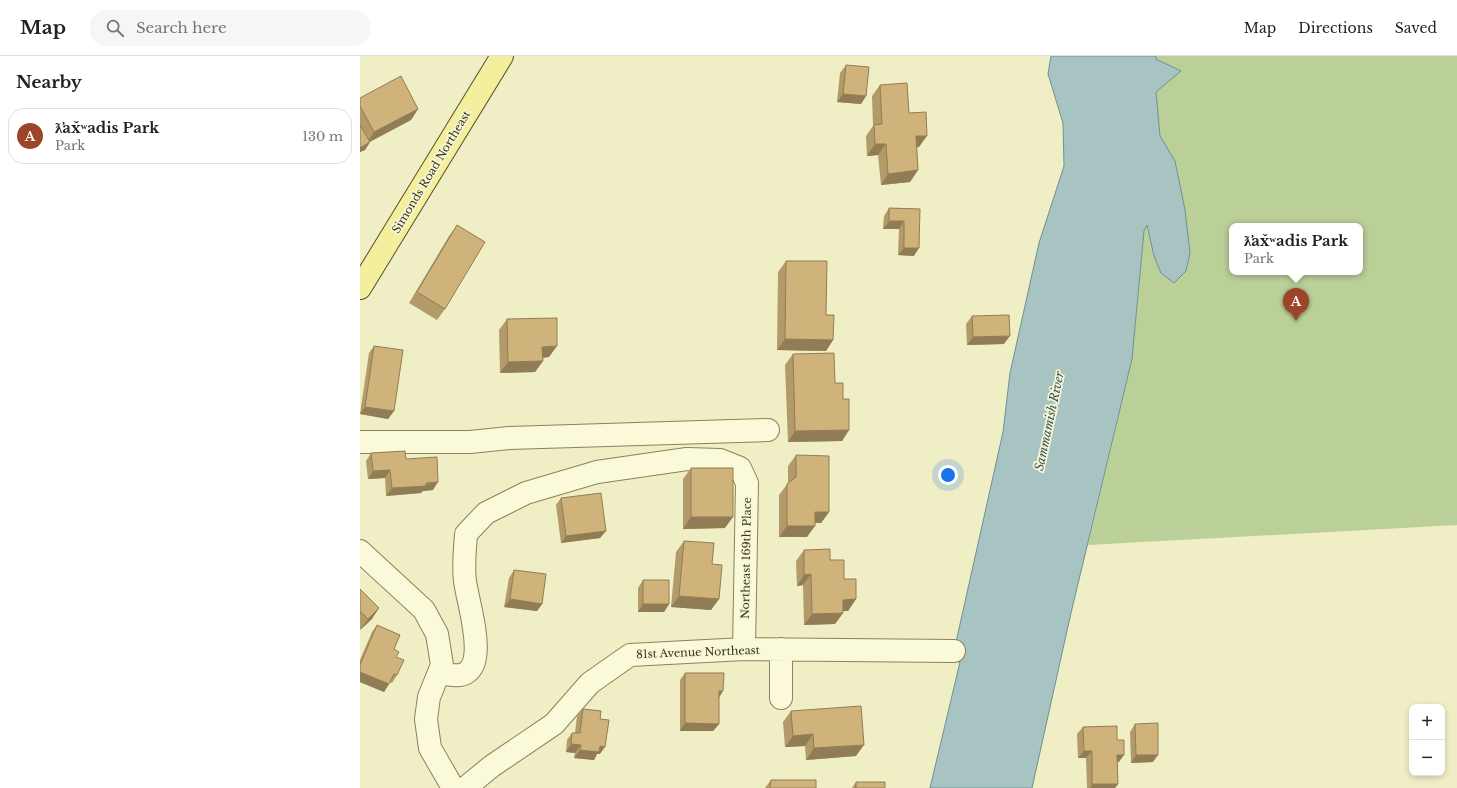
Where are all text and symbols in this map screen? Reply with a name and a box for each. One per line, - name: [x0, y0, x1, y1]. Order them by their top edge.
- search box: [90, 10, 370, 46]
- text: Map: [20, 16, 66, 39]
- icon: search: [104, 17, 126, 39]
- text: Search here: [136, 18, 227, 37]
- text: Map: [1244, 19, 1276, 37]
- text: Directions: [1298, 19, 1373, 37]
- text: Saved: [1395, 19, 1437, 37]
- text: Nearby: [16, 72, 82, 93]
- street label: Simonds Road Northeast: [389, 107, 474, 236]
- text: ƛ̕ax̌ʷadis Park: [55, 118, 159, 137]
- text: A: [25, 128, 35, 145]
- text: 130 m: [302, 128, 343, 145]
- text: Park: [55, 137, 85, 154]
- popup: [1229, 223, 1363, 275]
- text: ƛ̕ax̌ʷadis Park: [1244, 231, 1348, 250]
- text: Park: [1244, 250, 1274, 267]
- pin: A: [1283, 288, 1309, 321]
- water label: Sammamish River: [1031, 369, 1067, 472]
- your location: [938, 465, 958, 485]
- street label: Northeast 169th Place: [738, 497, 754, 619]
- street label: 81st Avenue Northeast: [636, 643, 761, 661]
- map controls: [1409, 704, 1445, 776]
- button: +: [1409, 704, 1445, 740]
- button: −: [1409, 740, 1445, 776]

